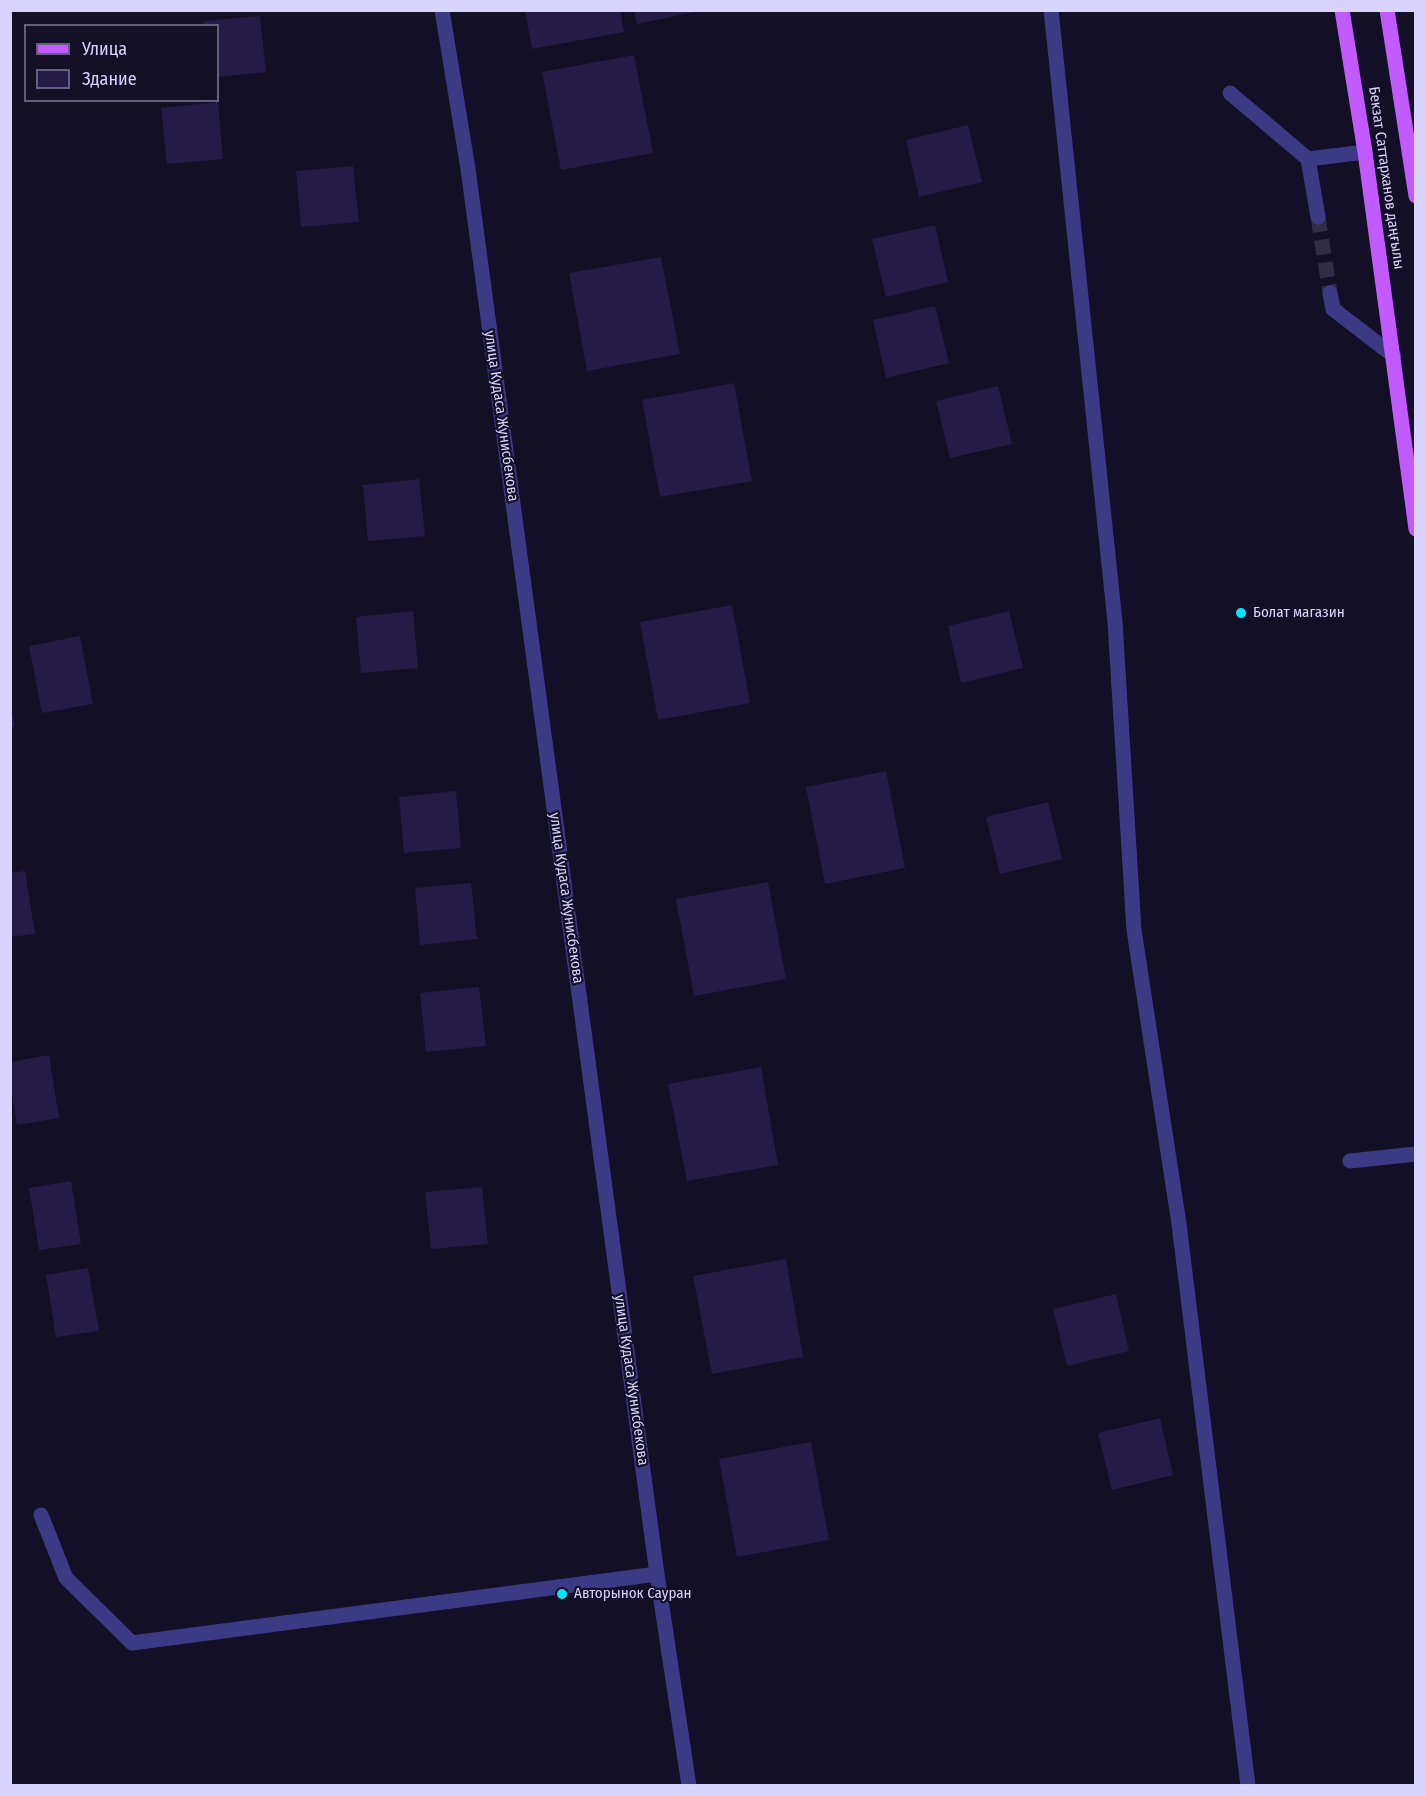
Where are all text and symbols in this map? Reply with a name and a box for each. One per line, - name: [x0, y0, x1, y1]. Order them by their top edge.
- legend: [24, 24, 219, 102]
- text: Улица: [82, 38, 127, 60]
- text: Здание: [82, 68, 137, 90]
- street label: Бекзат Саттарханов даңғылы: [1364, 86, 1408, 270]
- street label: улица Кудаса Жунисбекова: [480, 329, 522, 503]
- place label: Болат магазин: [1253, 604, 1345, 622]
- marker: Болат магазин: [1234, 606, 1248, 620]
- street label: улица Кудаса Жунисбекова: [545, 811, 587, 985]
- street label: улица Кудаса Жунисбекова: [610, 1293, 652, 1467]
- place label: Авторынок Сауран: [574, 1585, 692, 1603]
- marker: Авторынок Сауран: [555, 1587, 569, 1601]

